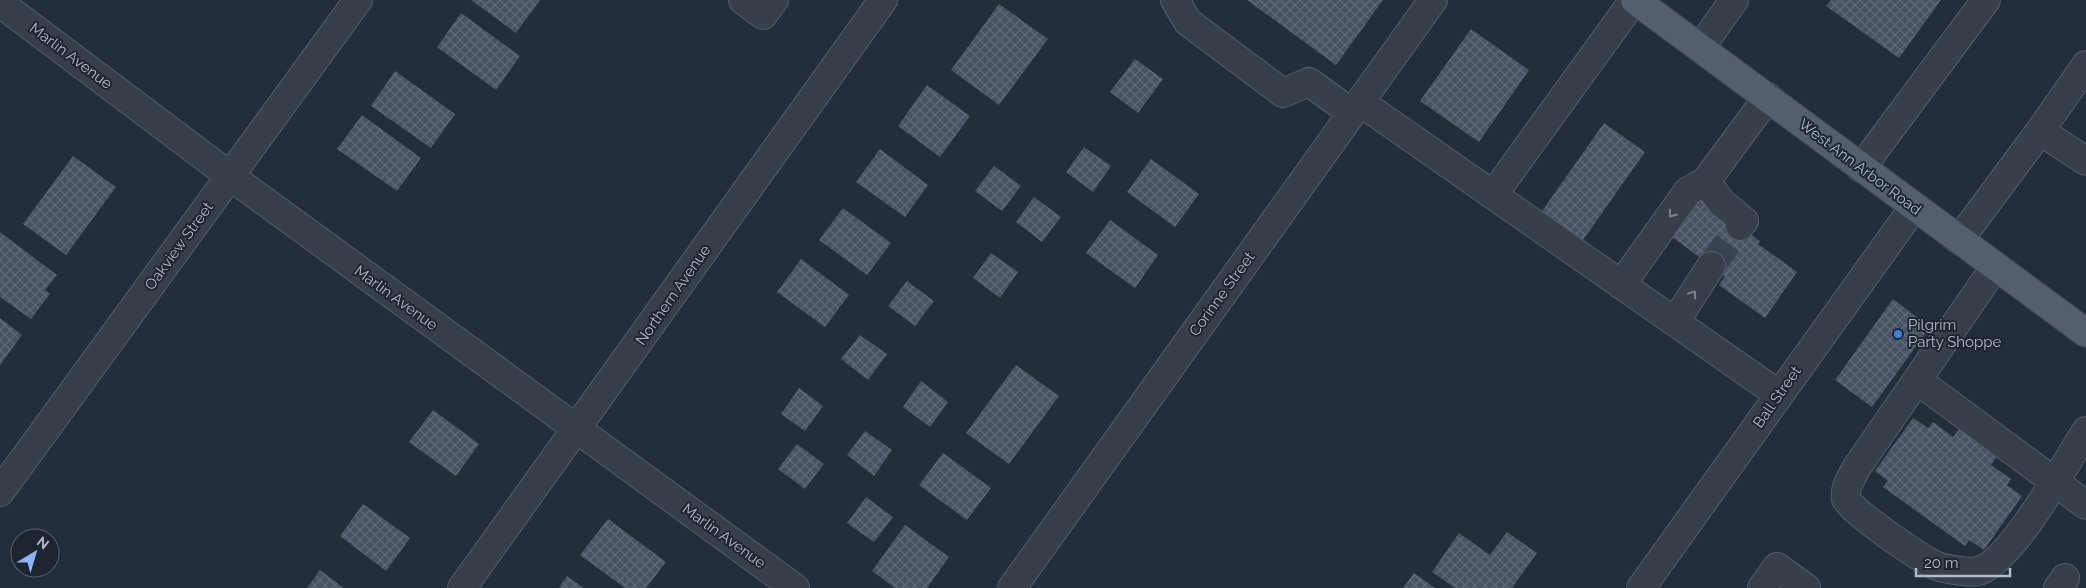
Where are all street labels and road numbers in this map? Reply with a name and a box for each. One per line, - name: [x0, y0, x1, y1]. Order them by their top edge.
- street label: Marlin Avenue: [26, 19, 116, 93]
- street label: West Ann Arbor Road: [1795, 115, 1925, 219]
- street label: Oakview Street: [141, 198, 217, 294]
- street label: Northern Avenue: [632, 241, 714, 349]
- street label: Corinne Street: [1185, 248, 1259, 340]
- street label: Marlin Avenue: [351, 262, 441, 334]
- street label: Ball Street: [1749, 363, 1805, 431]
- street label: Marlin Avenue: [679, 500, 769, 572]

